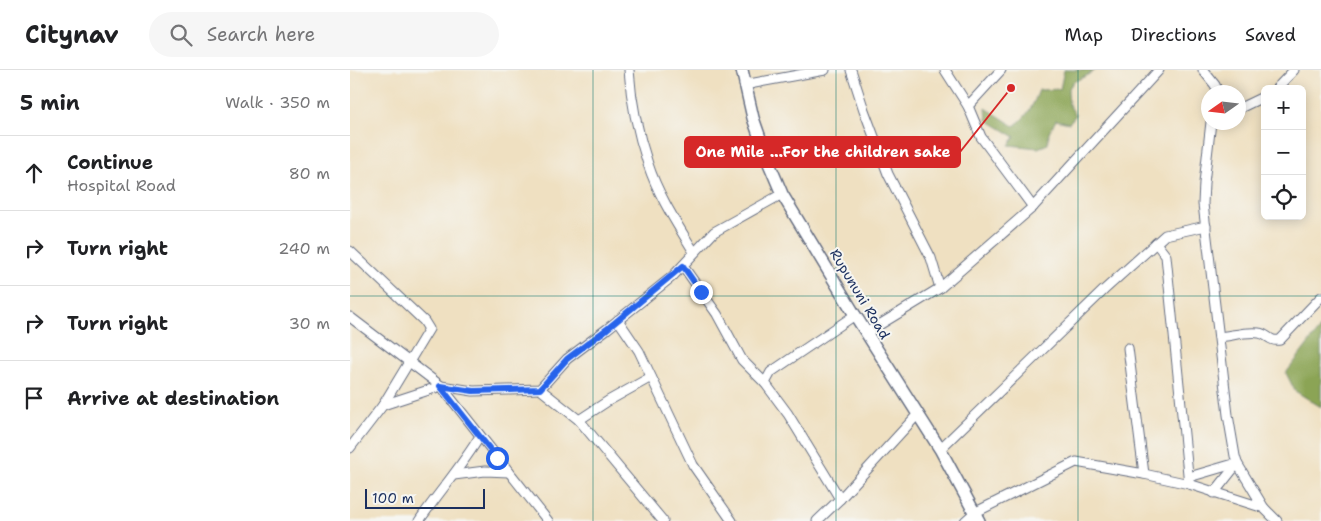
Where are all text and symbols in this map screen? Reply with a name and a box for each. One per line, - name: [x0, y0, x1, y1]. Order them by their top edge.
- search box: [149, 12, 499, 57]
- text: Citynav: [25, 19, 119, 51]
- icon: search: [167, 21, 195, 49]
- text: Search here: [207, 22, 315, 47]
- text: Map: [1065, 23, 1103, 47]
- text: Directions: [1131, 23, 1217, 47]
- text: Saved: [1245, 23, 1296, 47]
- north arrow: [1201, 85, 1246, 130]
- map controls: [1261, 85, 1306, 220]
- button: +: [1261, 85, 1306, 130]
- text: 5 min: [20, 89, 80, 117]
- text: Walk · 350 m: [225, 92, 330, 113]
- button: −: [1261, 130, 1306, 175]
- callout: One Mile ...For the children sake: [685, 137, 960, 167]
- text: One Mile ...For the children sake: [695, 142, 951, 162]
- text: Continue: [67, 150, 153, 175]
- icon: ahead: [20, 159, 48, 187]
- text: 80 m: [289, 163, 330, 184]
- text: Hospital Road: [67, 175, 176, 196]
- button: locate: [1261, 175, 1306, 220]
- icon: right: [20, 234, 48, 262]
- text: Turn right: [67, 236, 168, 261]
- text: 240 m: [278, 238, 330, 259]
- street label: Rupununi Road: [826, 246, 894, 342]
- route end: [690, 281, 713, 304]
- icon: right: [20, 309, 48, 337]
- text: Turn right: [67, 311, 168, 336]
- text: 30 m: [289, 313, 330, 334]
- icon: arrive: [20, 384, 48, 412]
- text: Arrive at destination: [67, 386, 279, 411]
- route start: [486, 447, 509, 470]
- scale bar: [365, 486, 485, 509]
- text: 100 m: [372, 489, 414, 507]

